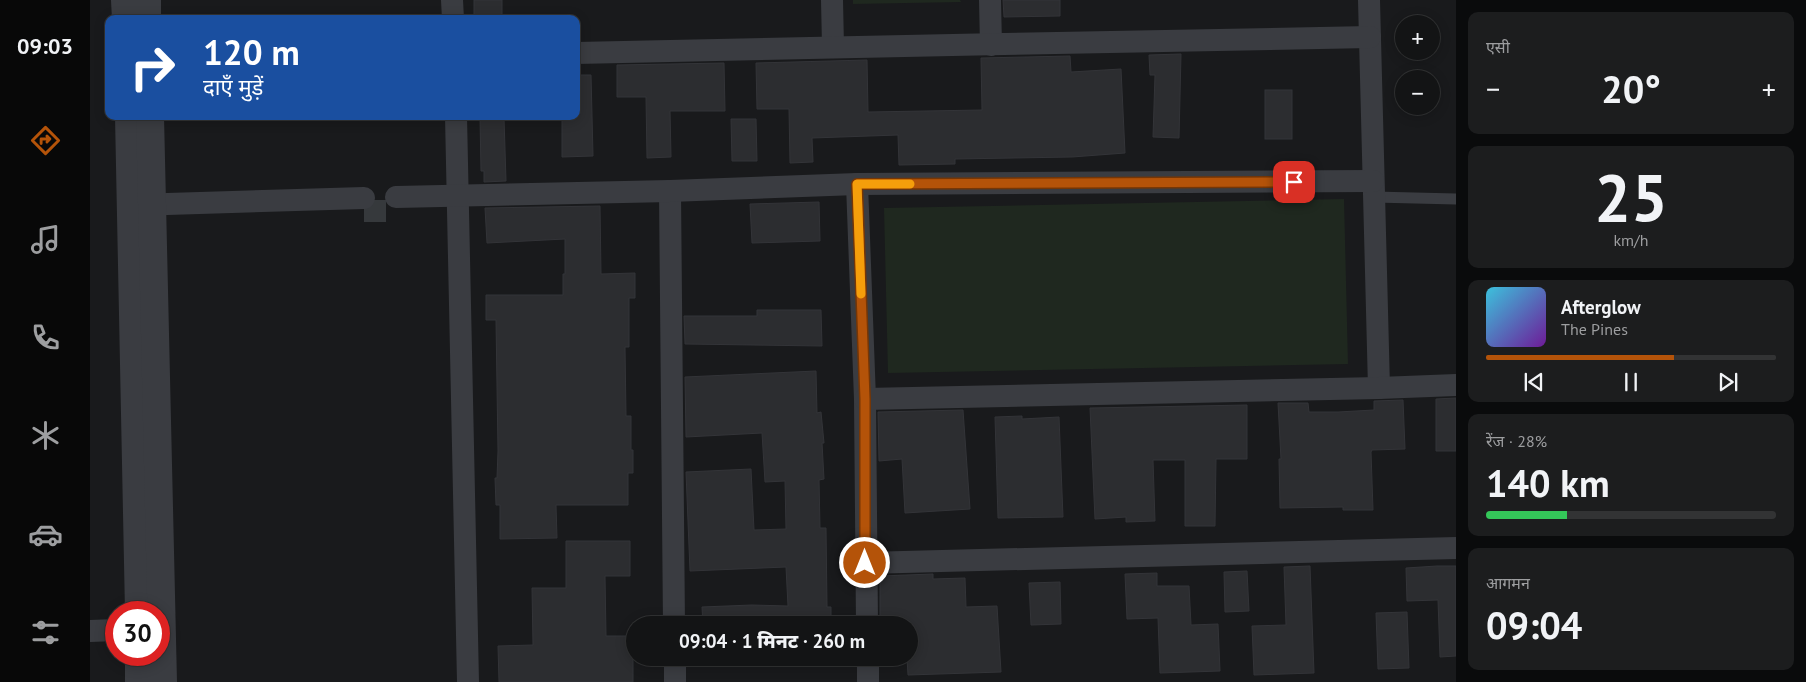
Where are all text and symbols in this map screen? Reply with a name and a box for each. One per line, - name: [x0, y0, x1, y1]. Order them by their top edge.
- map controls: [1395, 15, 1440, 115]
- button: +: [1395, 15, 1440, 60]
- text: 120 m: [203, 29, 300, 75]
- text: 09:03: [17, 32, 73, 60]
- icon: right: [120, 35, 185, 100]
- text: एसी: [1486, 37, 1510, 57]
- text: 20°: [1601, 64, 1661, 113]
- button: −: [1395, 70, 1440, 115]
- text: −: [1486, 70, 1500, 107]
- text: +: [1762, 70, 1776, 107]
- text: दाएँ मुड़ें: [203, 73, 263, 101]
- icon: directions: [28, 123, 63, 158]
- text: 25: [1594, 155, 1668, 239]
- pin: [1273, 161, 1315, 203]
- icon: arrive: [1280, 168, 1308, 196]
- icon: music: [28, 222, 63, 257]
- text: km/h: [1613, 230, 1649, 250]
- text: Afterglow: [1561, 295, 1641, 319]
- text: The Pines: [1561, 319, 1628, 339]
- icon: phone: [28, 320, 63, 355]
- icon: previous: [1520, 368, 1548, 396]
- icon: pause: [1617, 368, 1645, 396]
- icon: next: [1714, 368, 1742, 396]
- icon: climate: [28, 418, 63, 453]
- text: रेंज · 28%: [1486, 431, 1547, 451]
- text: 140 km: [1486, 458, 1610, 507]
- icon: car: [28, 517, 63, 552]
- position arrow: [838, 536, 890, 588]
- text: आगमन: [1486, 573, 1530, 593]
- text: 09:04: [1486, 600, 1582, 649]
- speed limit sign: 30: [105, 601, 170, 666]
- icon: filters: [28, 615, 63, 650]
- text: 09:04 · 1 मिनट · 260 m: [679, 629, 865, 653]

